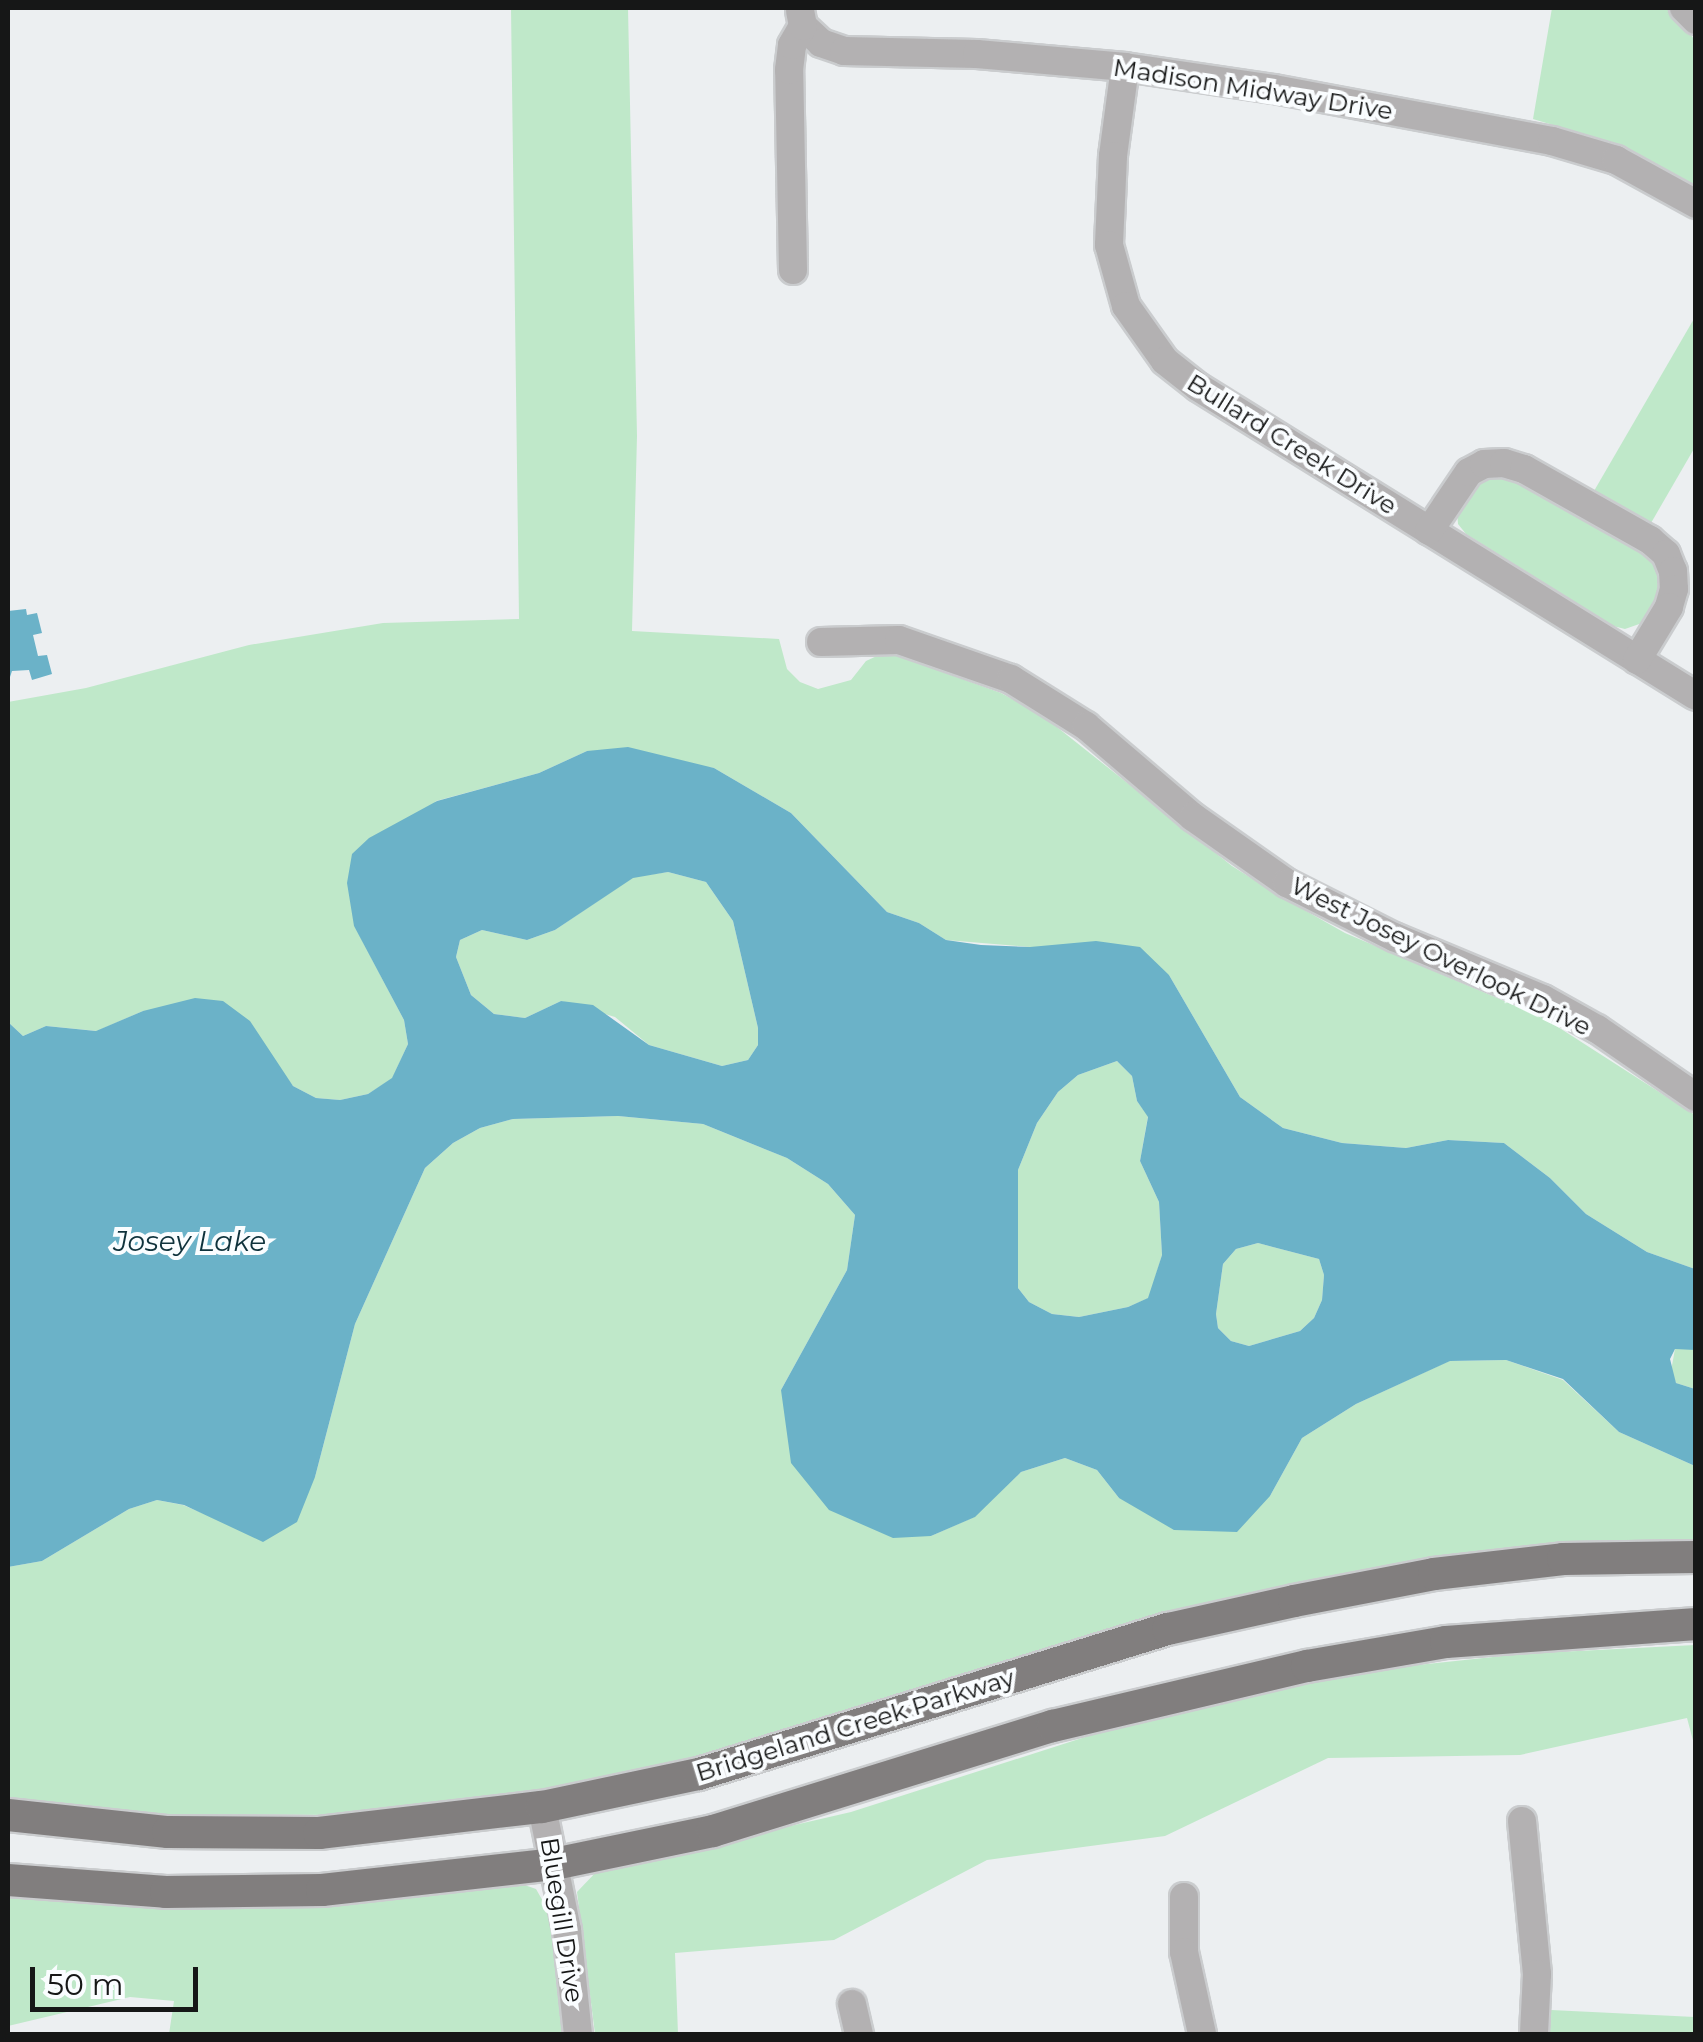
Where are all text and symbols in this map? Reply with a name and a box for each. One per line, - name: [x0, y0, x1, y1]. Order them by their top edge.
- street label: Madison Midway Drive: [1111, 52, 1395, 126]
- street label: Bullard Creek Drive: [1182, 367, 1402, 521]
- street label: West Josey Overlook Drive: [1286, 870, 1596, 1042]
- water label: Josey Lake: [114, 1224, 266, 1258]
- street label: Bridgeland Creek Parkway: [692, 1662, 1018, 1788]
- street label: Bluegill Drive: [534, 1835, 590, 2005]
- scale bar: [35, 1947, 202, 2009]
- text: 50 m: [47, 1966, 124, 2003]

